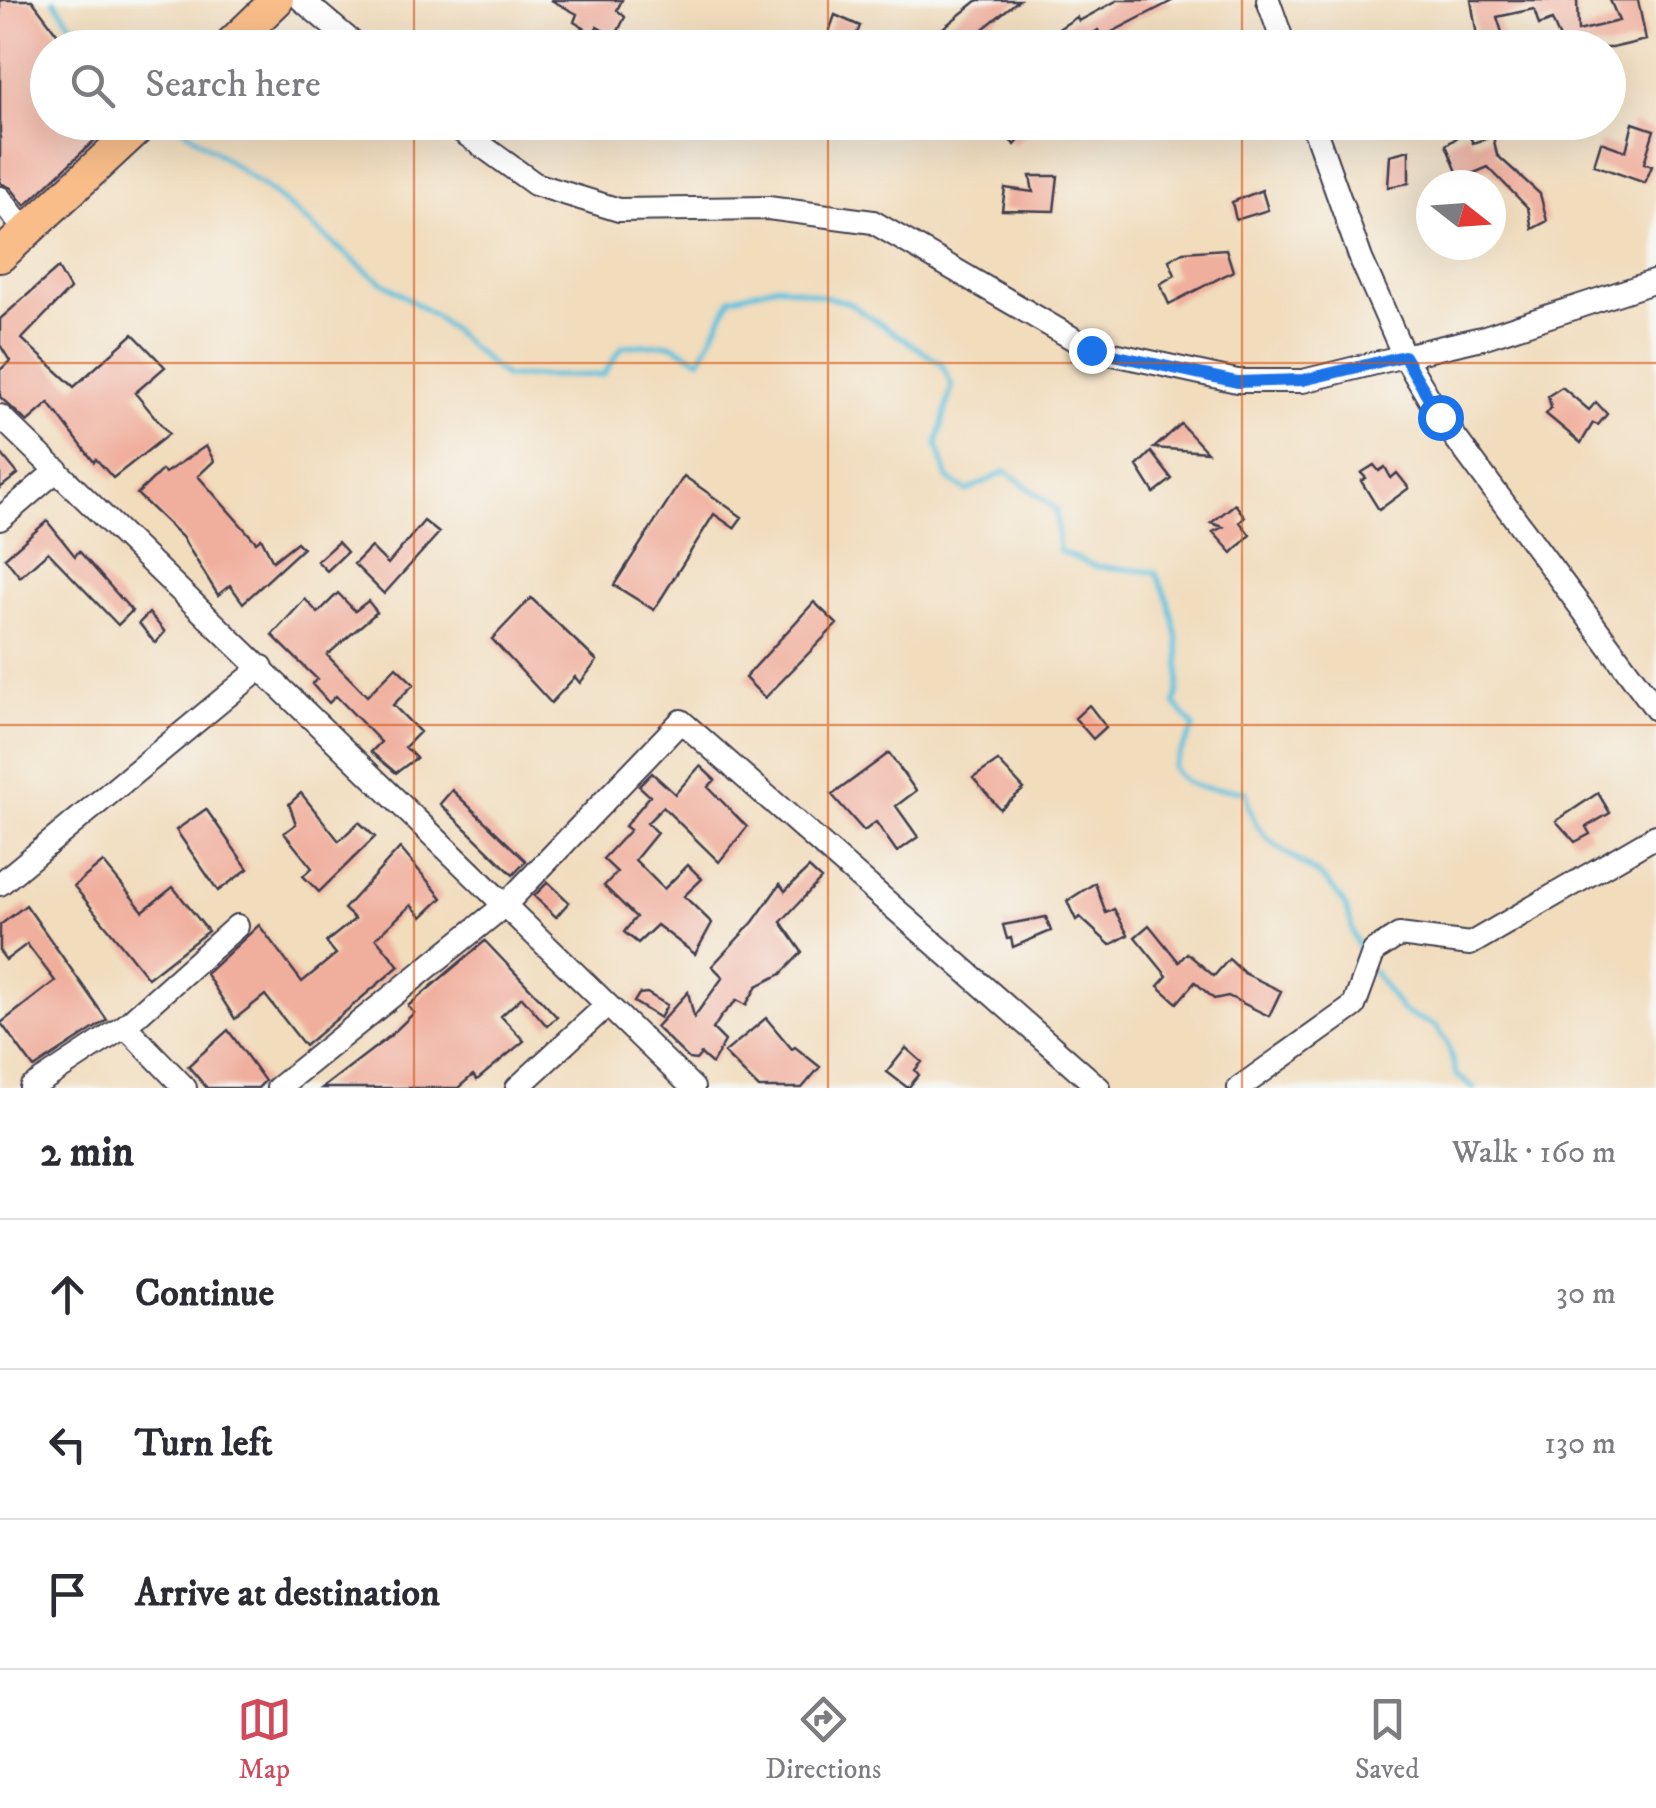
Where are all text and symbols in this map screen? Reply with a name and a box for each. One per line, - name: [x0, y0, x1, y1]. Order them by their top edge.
- search box: [30, 30, 1626, 140]
- icon: search: [65, 58, 120, 113]
- text: Search here: [145, 61, 321, 109]
- north arrow: [1416, 170, 1506, 260]
- route end: [1069, 328, 1115, 374]
- route start: [1418, 395, 1464, 441]
- text: 2 min: [40, 1127, 134, 1179]
- text: Walk · 160 m: [1452, 1133, 1616, 1173]
- icon: ahead: [40, 1267, 95, 1322]
- text: Continue: [135, 1270, 274, 1318]
- text: 30 m: [1556, 1274, 1616, 1314]
- icon: left: [40, 1417, 95, 1472]
- text: Turn left: [135, 1420, 273, 1468]
- text: 130 m: [1544, 1424, 1616, 1464]
- icon: arrive: [40, 1567, 95, 1622]
- text: Arrive at destination: [135, 1570, 440, 1618]
- tab: Map: [237, 1692, 292, 1787]
- tab: Directions: [765, 1692, 881, 1787]
- tab: Saved: [1355, 1692, 1419, 1787]

